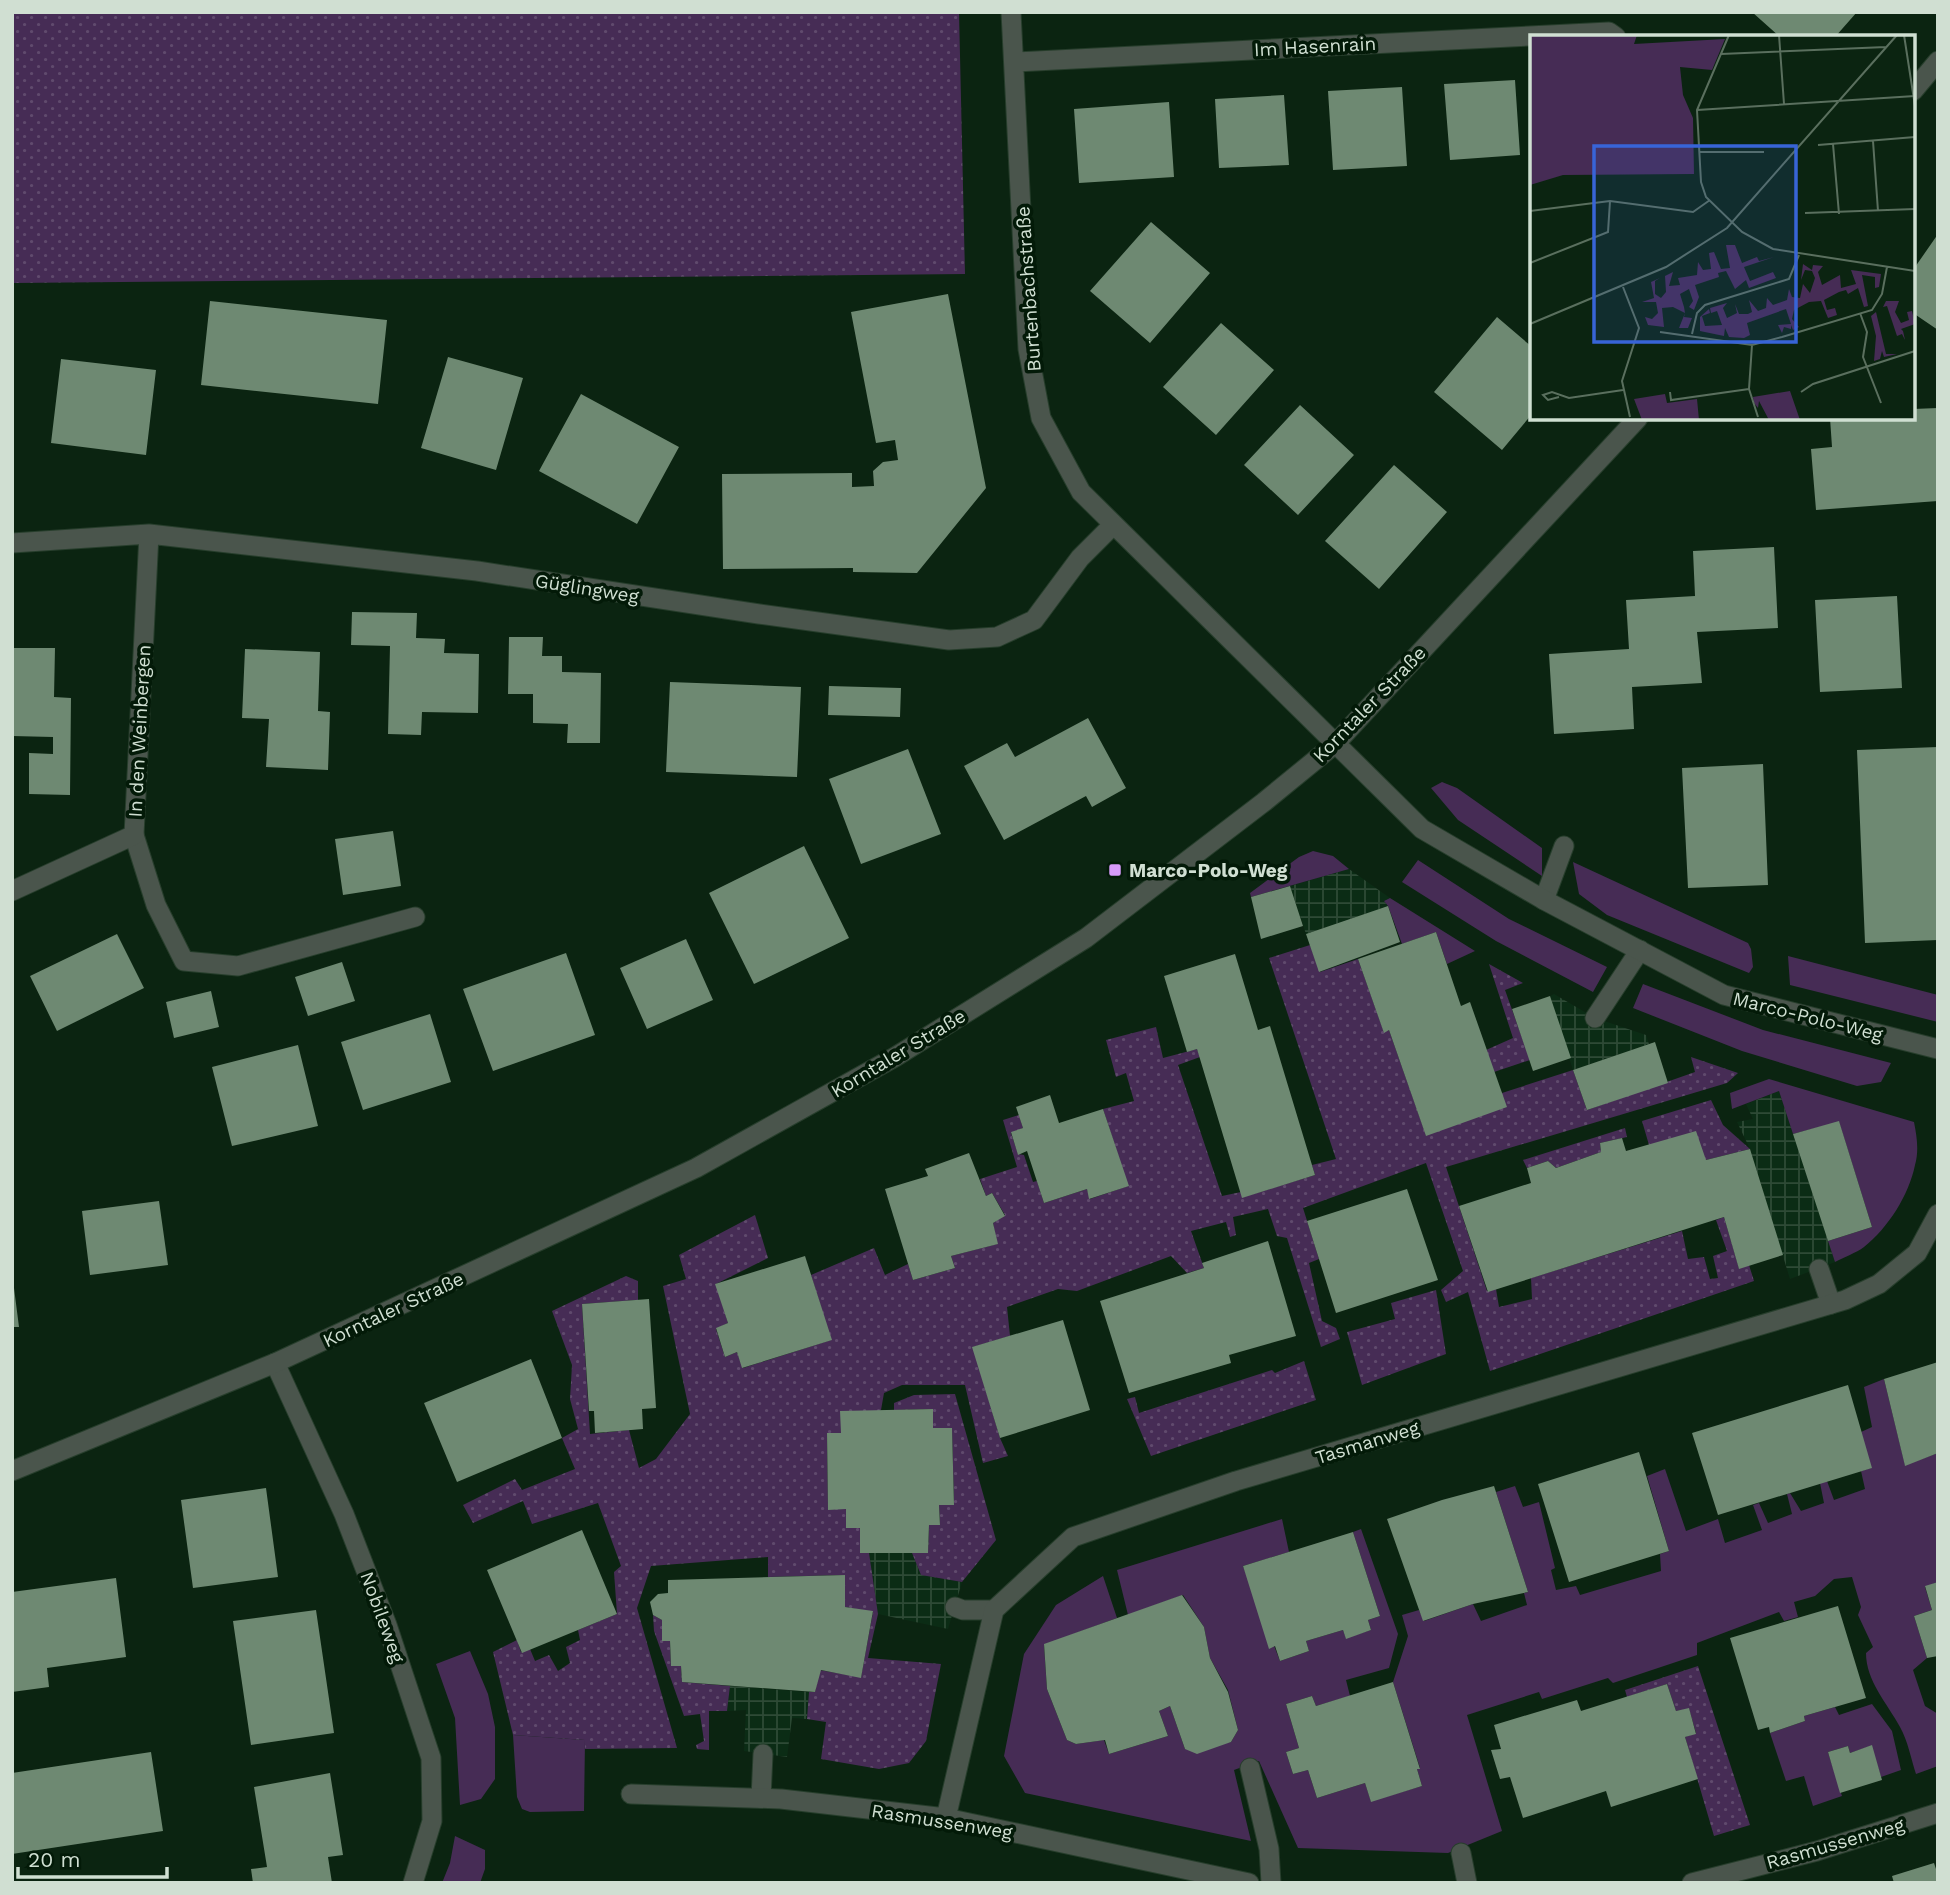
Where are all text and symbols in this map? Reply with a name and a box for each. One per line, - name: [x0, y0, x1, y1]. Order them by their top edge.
- street label: Im Hasenrain: [1253, 32, 1377, 61]
- inset map: [1530, 35, 1915, 420]
- street label: Burtenbachstraße: [1011, 205, 1046, 373]
- street label: Güglingweg: [533, 569, 641, 608]
- street label: Korntaler Straße: [1308, 641, 1431, 767]
- street label: In den Weinbergen: [123, 644, 156, 818]
- place label: Marco-Polo-Weg: [1129, 859, 1288, 882]
- marker: Marco-Polo-Weg: [1107, 862, 1123, 878]
- street label: Marco-Polo-Weg: [1730, 987, 1886, 1046]
- street label: Korntaler Straße: [827, 1004, 970, 1103]
- street label: Korntaler Straße: [319, 1267, 467, 1352]
- street label: Tasmanweg: [1312, 1416, 1423, 1469]
- street label: Nobileweg: [355, 1568, 410, 1667]
- street label: Rasmussenweg: [870, 1799, 1015, 1844]
- street label: Rasmussenweg: [1763, 1813, 1908, 1874]
- scale bar: [18, 1836, 166, 1880]
- text: 20 m: [28, 1847, 80, 1872]

